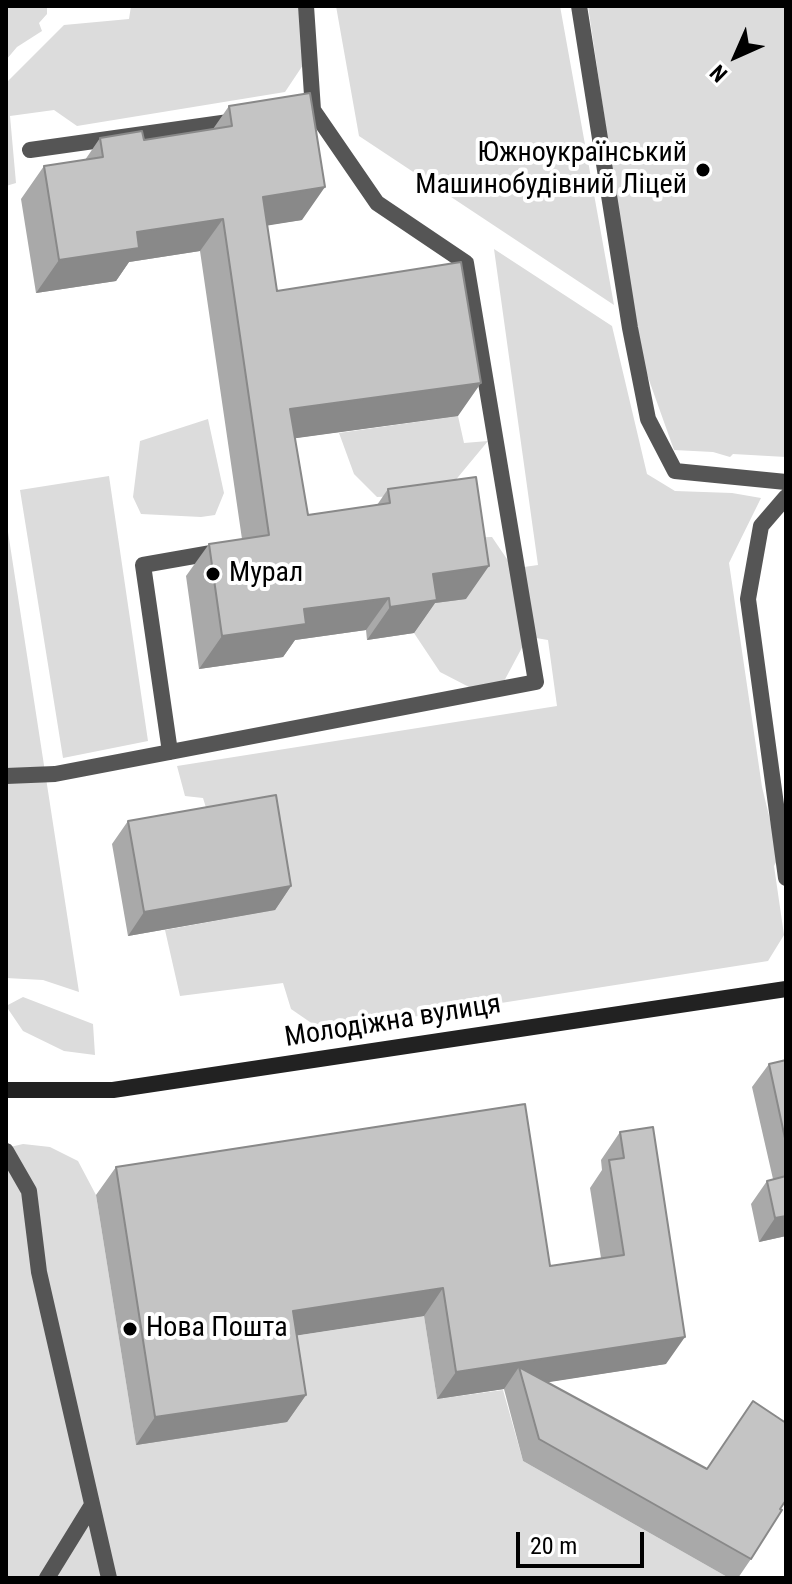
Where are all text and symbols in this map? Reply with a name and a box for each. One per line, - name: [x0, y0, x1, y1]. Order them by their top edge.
- north arrow: [696, 16, 776, 96]
- text: N: [705, 60, 732, 87]
- place label: Южноукраїнський Машинобудівний Ліцей: [415, 137, 687, 203]
- marker: Южноукраїнський Машинобудівний Ліцей: [694, 161, 712, 179]
- place label: Мурал: [229, 557, 303, 591]
- marker: Мурал: [204, 565, 222, 583]
- street label: Молодіжна вулиця: [283, 988, 503, 1056]
- place label: Нова Пошта: [146, 1312, 288, 1346]
- marker: Нова Пошта: [121, 1320, 139, 1338]
- scale bar: [520, 1516, 648, 1566]
- text: 20 m: [530, 1532, 577, 1560]

